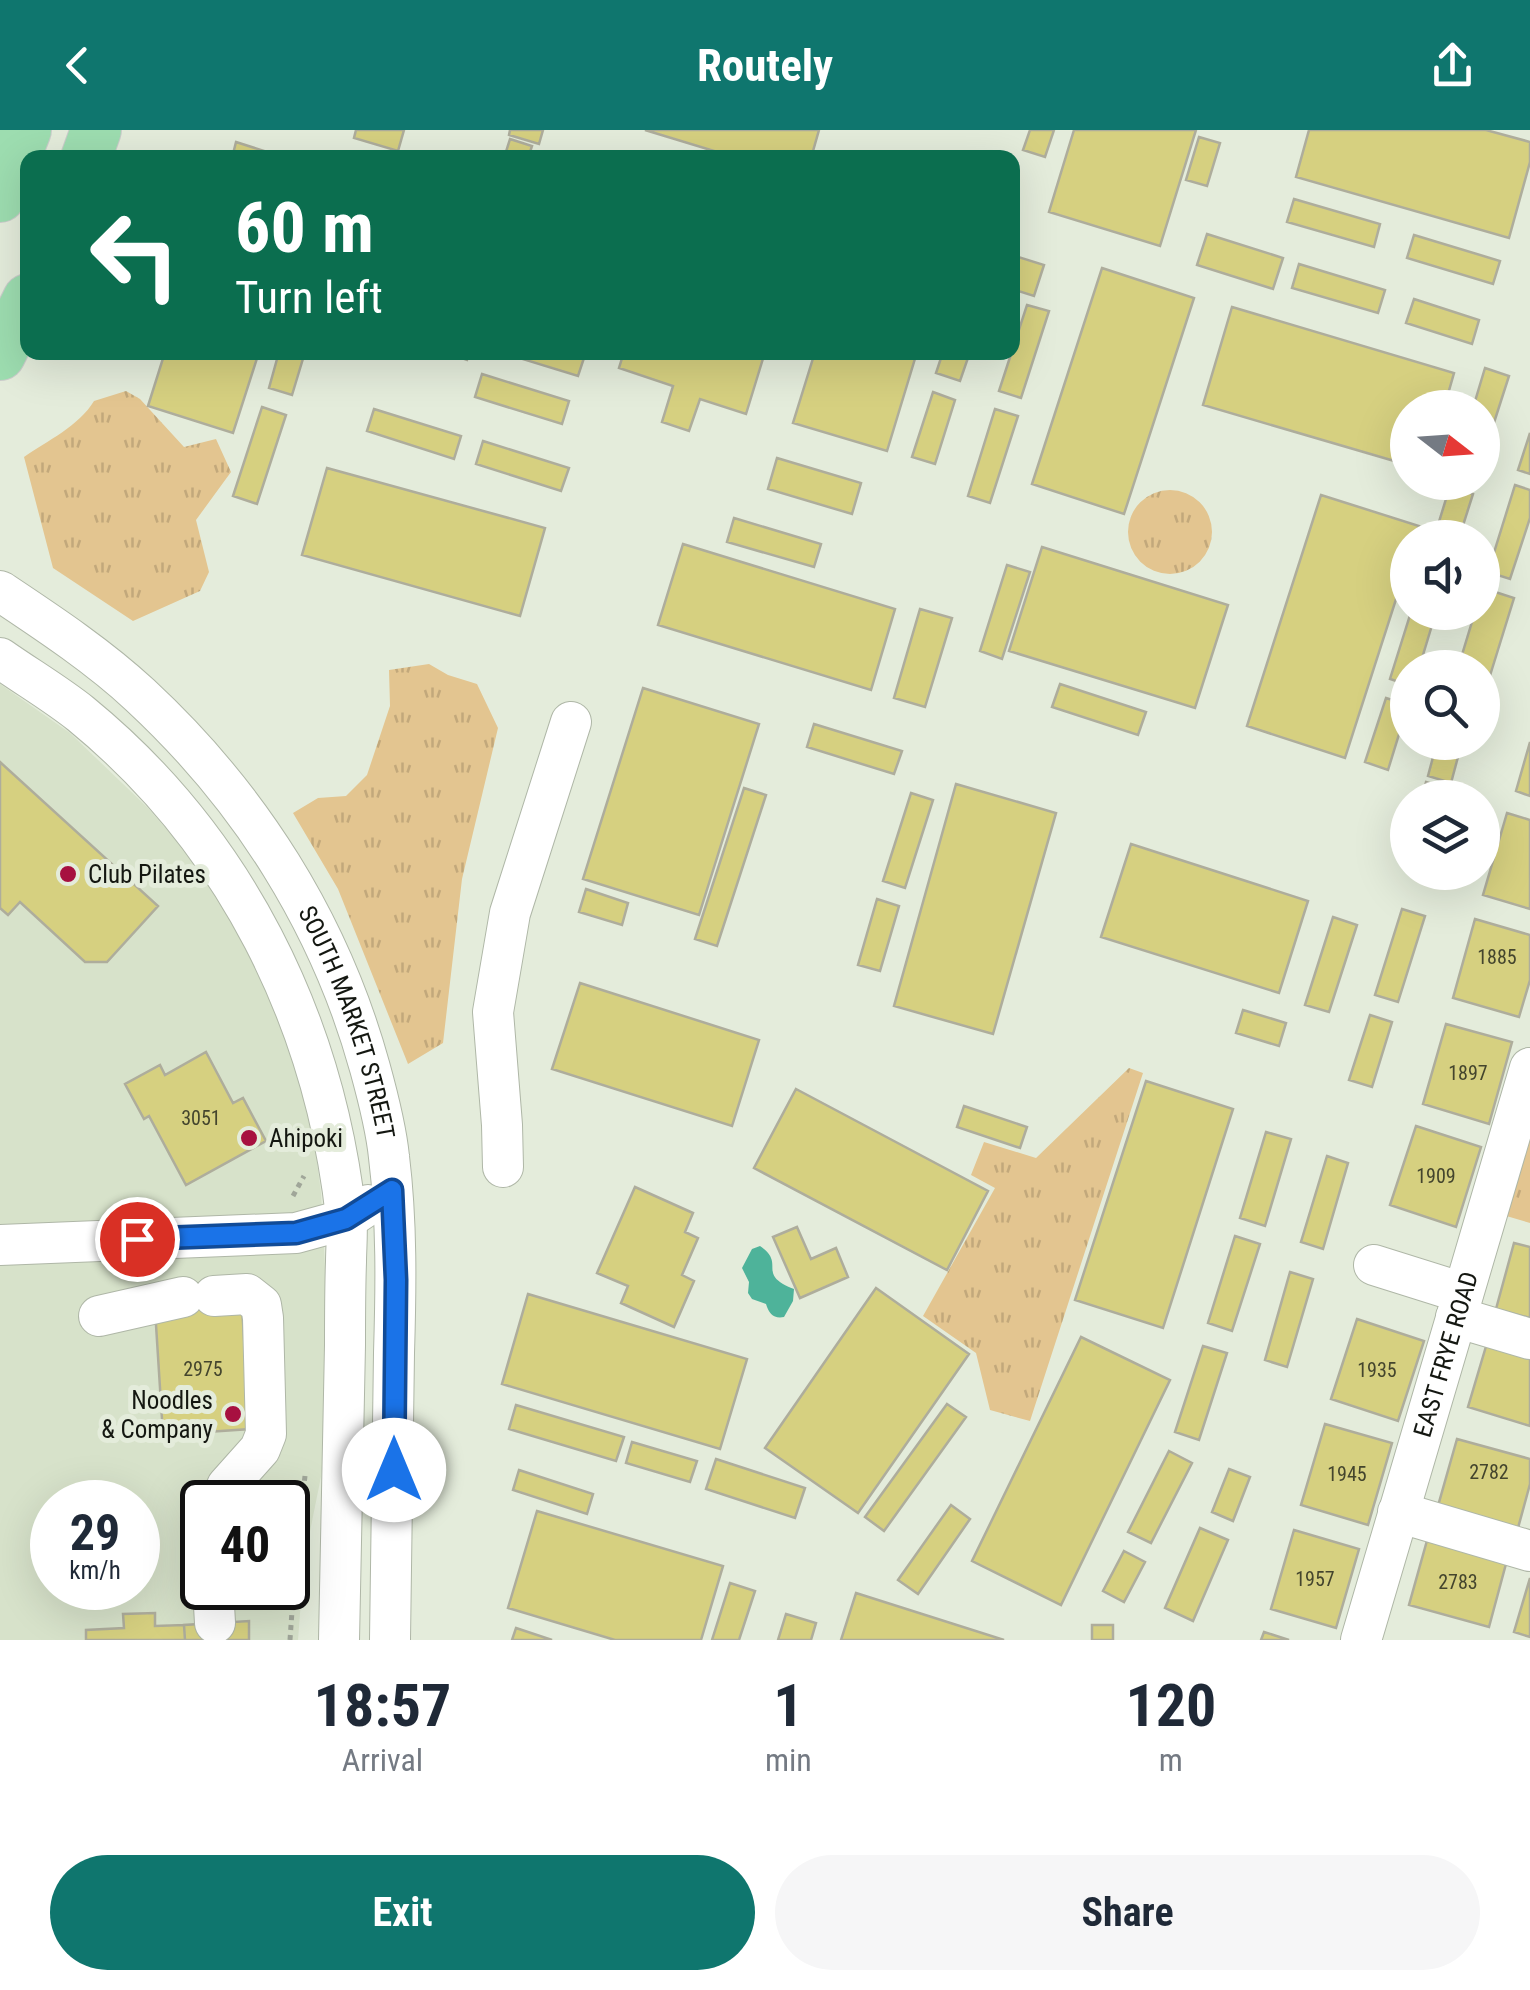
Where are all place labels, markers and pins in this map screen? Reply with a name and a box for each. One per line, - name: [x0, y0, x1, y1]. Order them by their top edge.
- place label: Club Pilates: [88, 860, 206, 889]
- marker: Club Pilates: [57, 863, 79, 885]
- place label: Ahipoki: [269, 1124, 343, 1153]
- marker: Ahipoki: [238, 1127, 260, 1149]
- pin: [95, 1197, 180, 1282]
- place label: Noodles & Company: [101, 1386, 213, 1444]
- marker: Noodles & Company: [222, 1403, 244, 1425]

